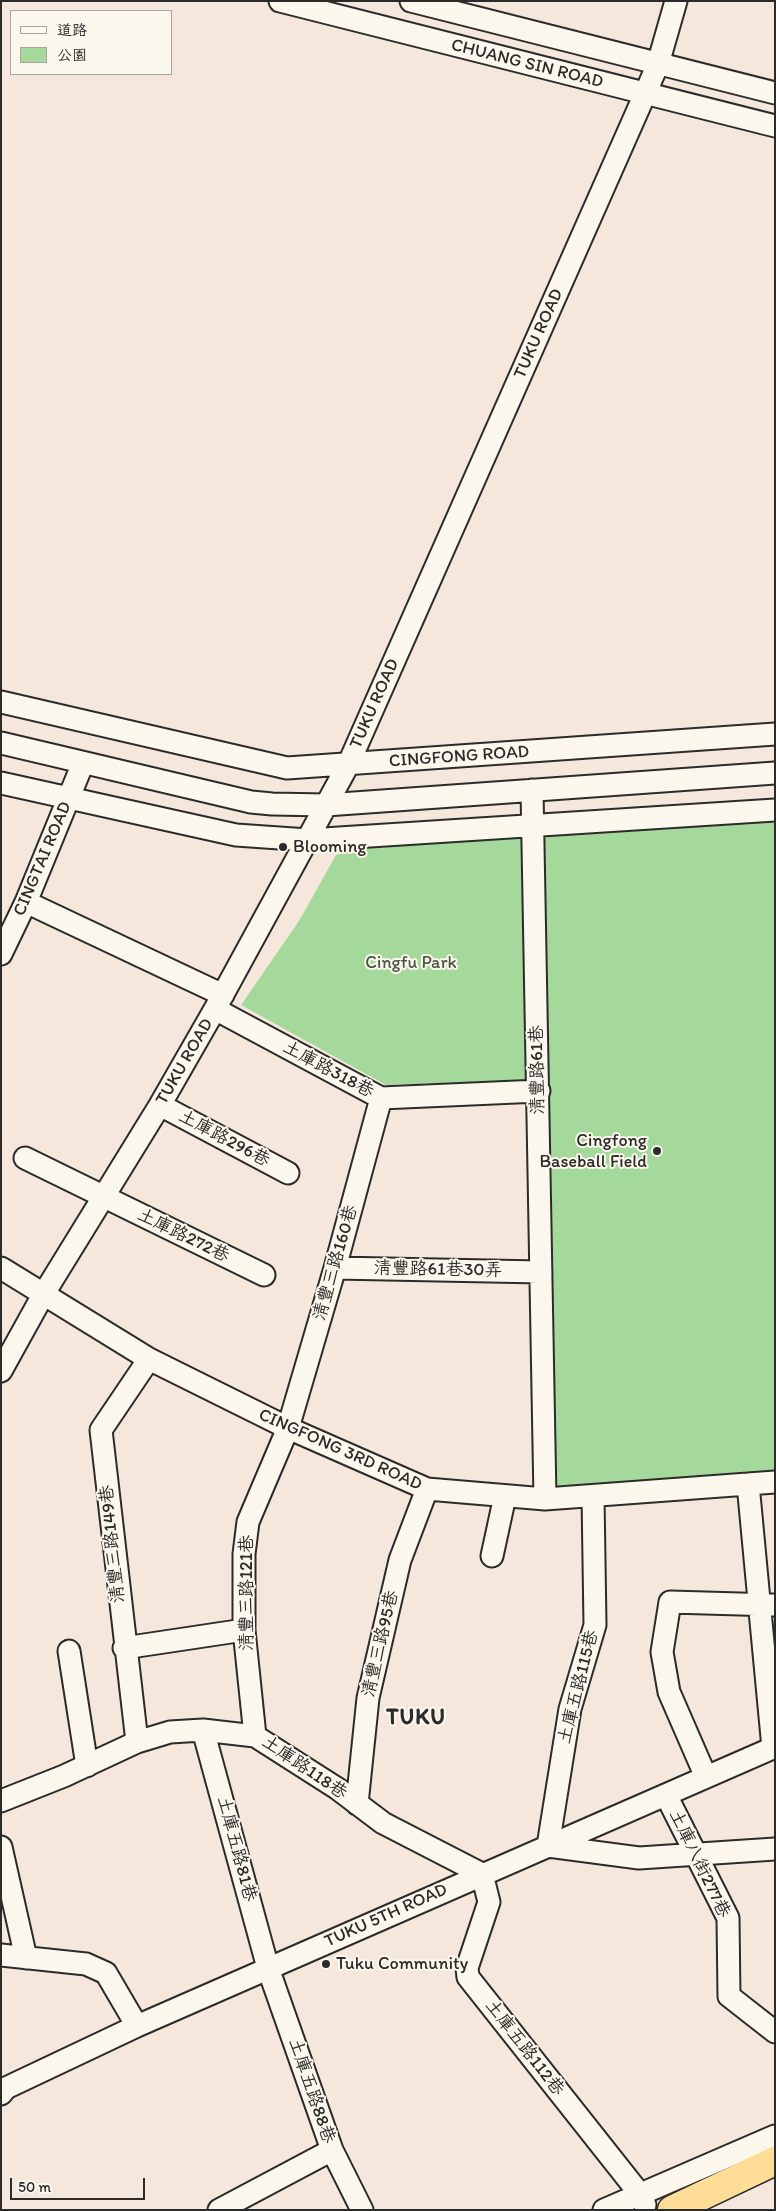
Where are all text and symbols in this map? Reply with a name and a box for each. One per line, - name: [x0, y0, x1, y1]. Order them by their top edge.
- legend: [10, 10, 172, 75]
- text: 道路: [57, 21, 87, 39]
- street label: CHUANG SIN ROAD: [449, 35, 605, 93]
- text: 公園: [57, 46, 87, 64]
- street label: TUKU ROAD: [510, 286, 568, 382]
- street label: TUKU ROAD: [346, 656, 404, 752]
- street label: CINGFONG ROAD: [388, 741, 530, 773]
- street label: CINGTAI ROAD: [9, 799, 77, 919]
- place label: Blooming: [293, 836, 367, 858]
- marker: Blooming: [277, 841, 289, 853]
- park label: Cingfu Park: [365, 952, 457, 974]
- street label: TUKU ROAD: [152, 1015, 218, 1109]
- street label: 清豐路61巷: [526, 1025, 550, 1115]
- street label: 土庫路318巷: [279, 1037, 377, 1103]
- street label: 土庫路296巷: [175, 1106, 273, 1172]
- place label: Cingfong Baseball Field: [539, 1130, 647, 1172]
- marker: Cingfong Baseball Field: [651, 1145, 663, 1157]
- street label: 清豐三路160巷: [309, 1203, 363, 1323]
- street label: 土庫路272巷: [133, 1204, 233, 1268]
- street label: 清豐路61巷30弄: [373, 1258, 503, 1282]
- street label: CINGFONG 3RD ROAD: [255, 1404, 425, 1496]
- street label: 清豐三路149巷: [96, 1484, 130, 1604]
- street label: 清豐三路121巷: [236, 1535, 258, 1651]
- street label: 清豐三路95巷: [358, 1589, 404, 1699]
- street label: 土庫五路115巷: [554, 1628, 604, 1746]
- district label: TUKU: [386, 1705, 446, 1731]
- street label: 土庫路118巷: [257, 1731, 351, 1805]
- street label: 土庫五路81巷: [212, 1794, 260, 1904]
- street label: 土庫八街277巷: [664, 1807, 734, 1921]
- street label: TUKU 5TH ROAD: [321, 1879, 451, 1953]
- place label: Tuku Community: [336, 1953, 468, 1975]
- marker: Tuku Community: [320, 1958, 332, 1970]
- street label: 土庫五路112巷: [480, 1996, 568, 2100]
- street label: 土庫五路88巷: [283, 2036, 339, 2146]
- scale bar: [12, 2168, 148, 2200]
- text: 50 m: [18, 2178, 51, 2196]

